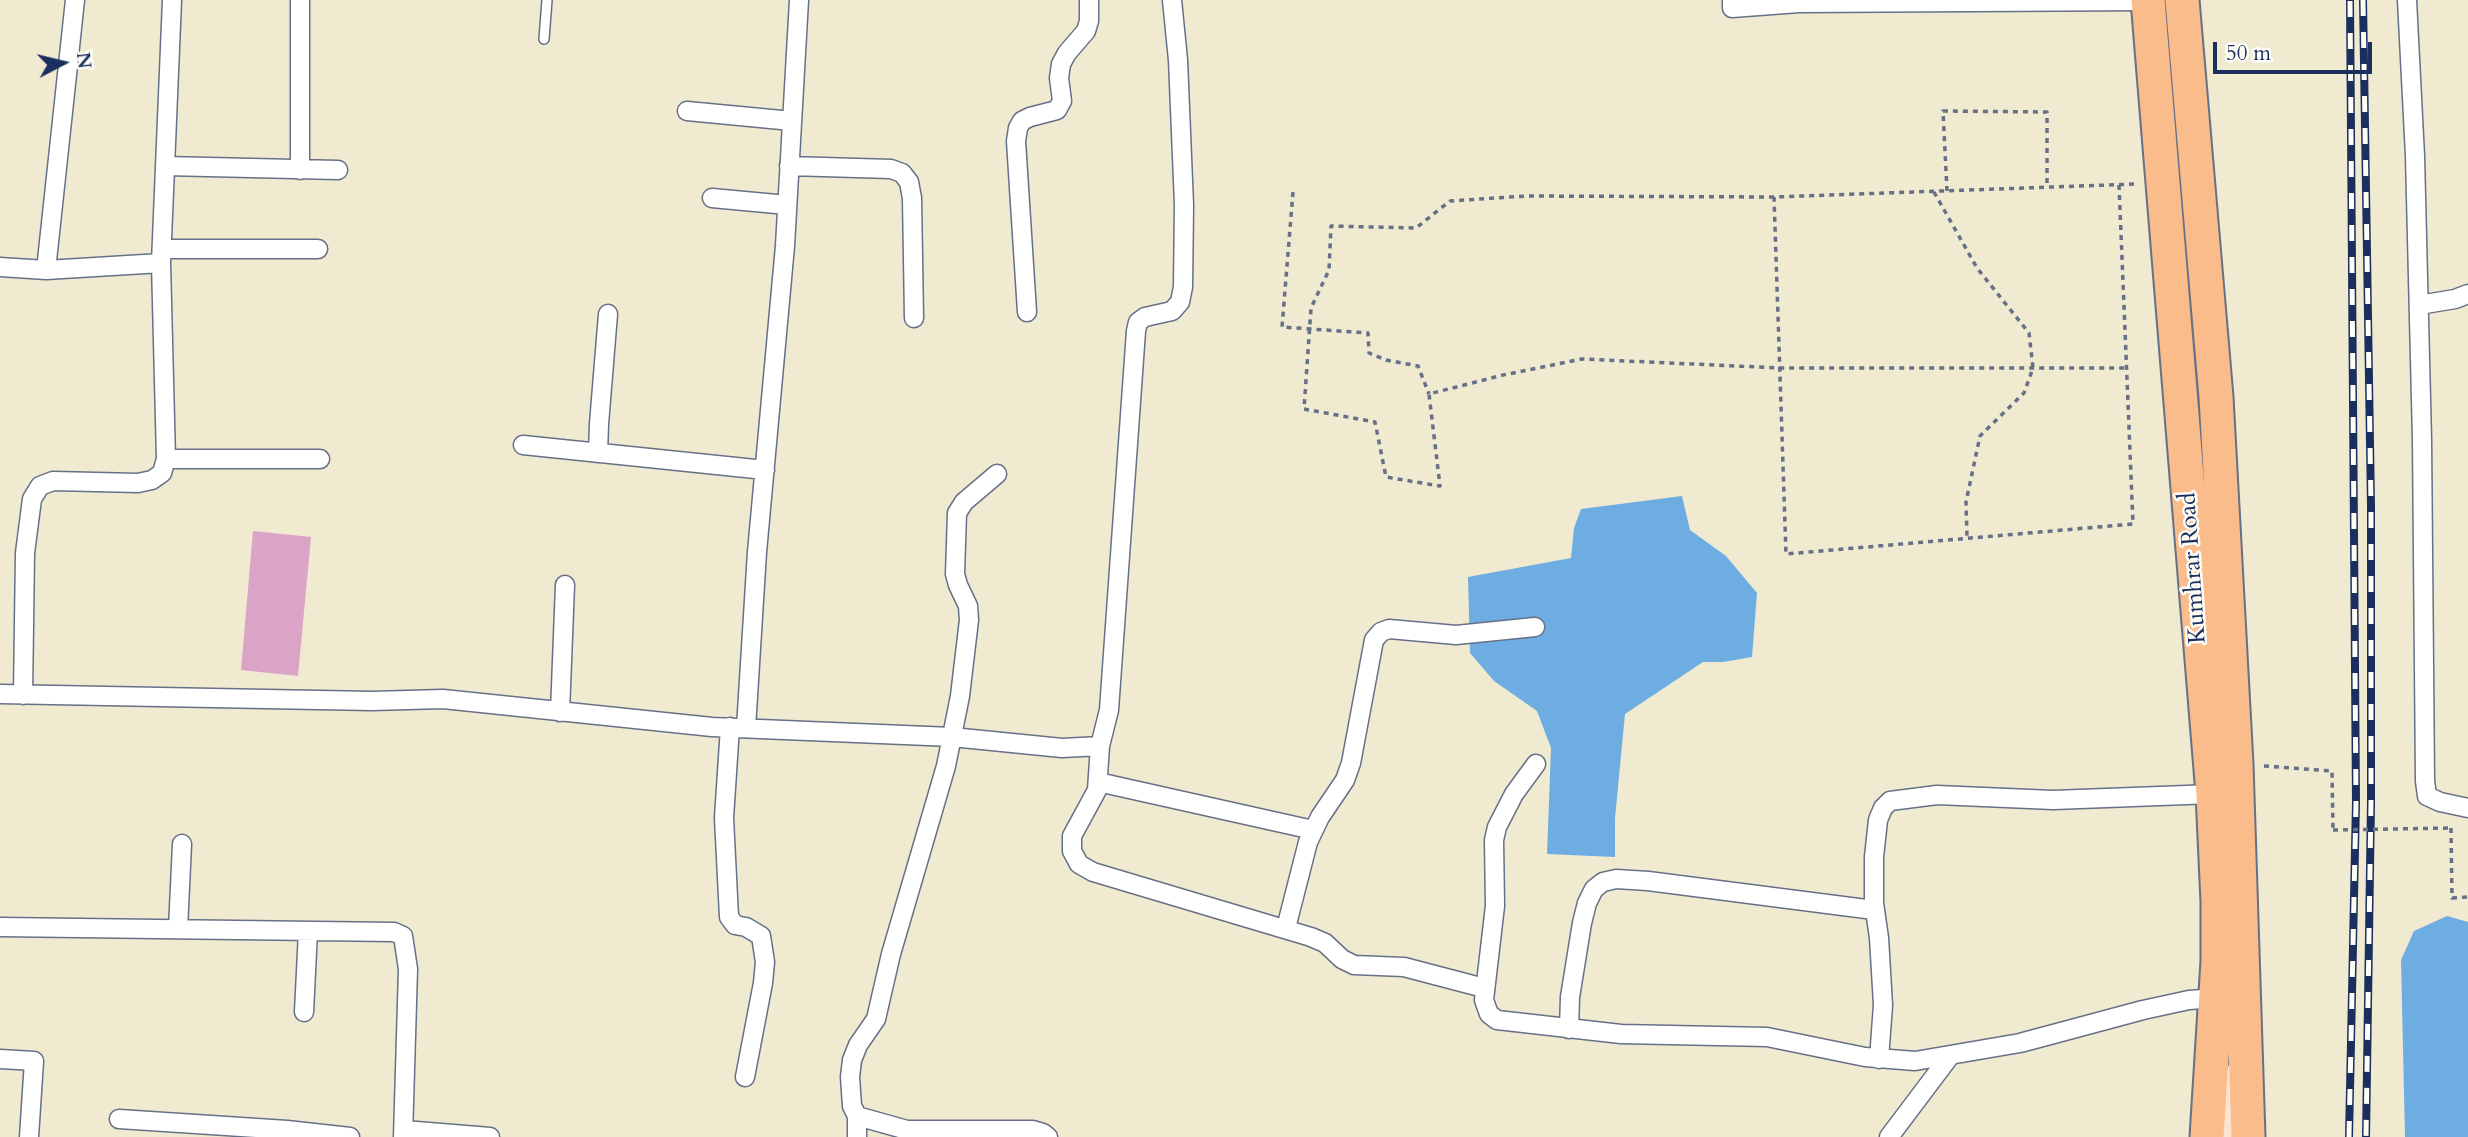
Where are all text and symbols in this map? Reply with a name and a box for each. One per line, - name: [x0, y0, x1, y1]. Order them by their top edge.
- north arrow: [28, 28, 98, 98]
- scale bar: [2216, 28, 2375, 72]
- text: 50 m: [2226, 39, 2271, 68]
- text: N: [70, 51, 98, 70]
- street label: Kumhrar Road: [2174, 491, 2214, 645]

